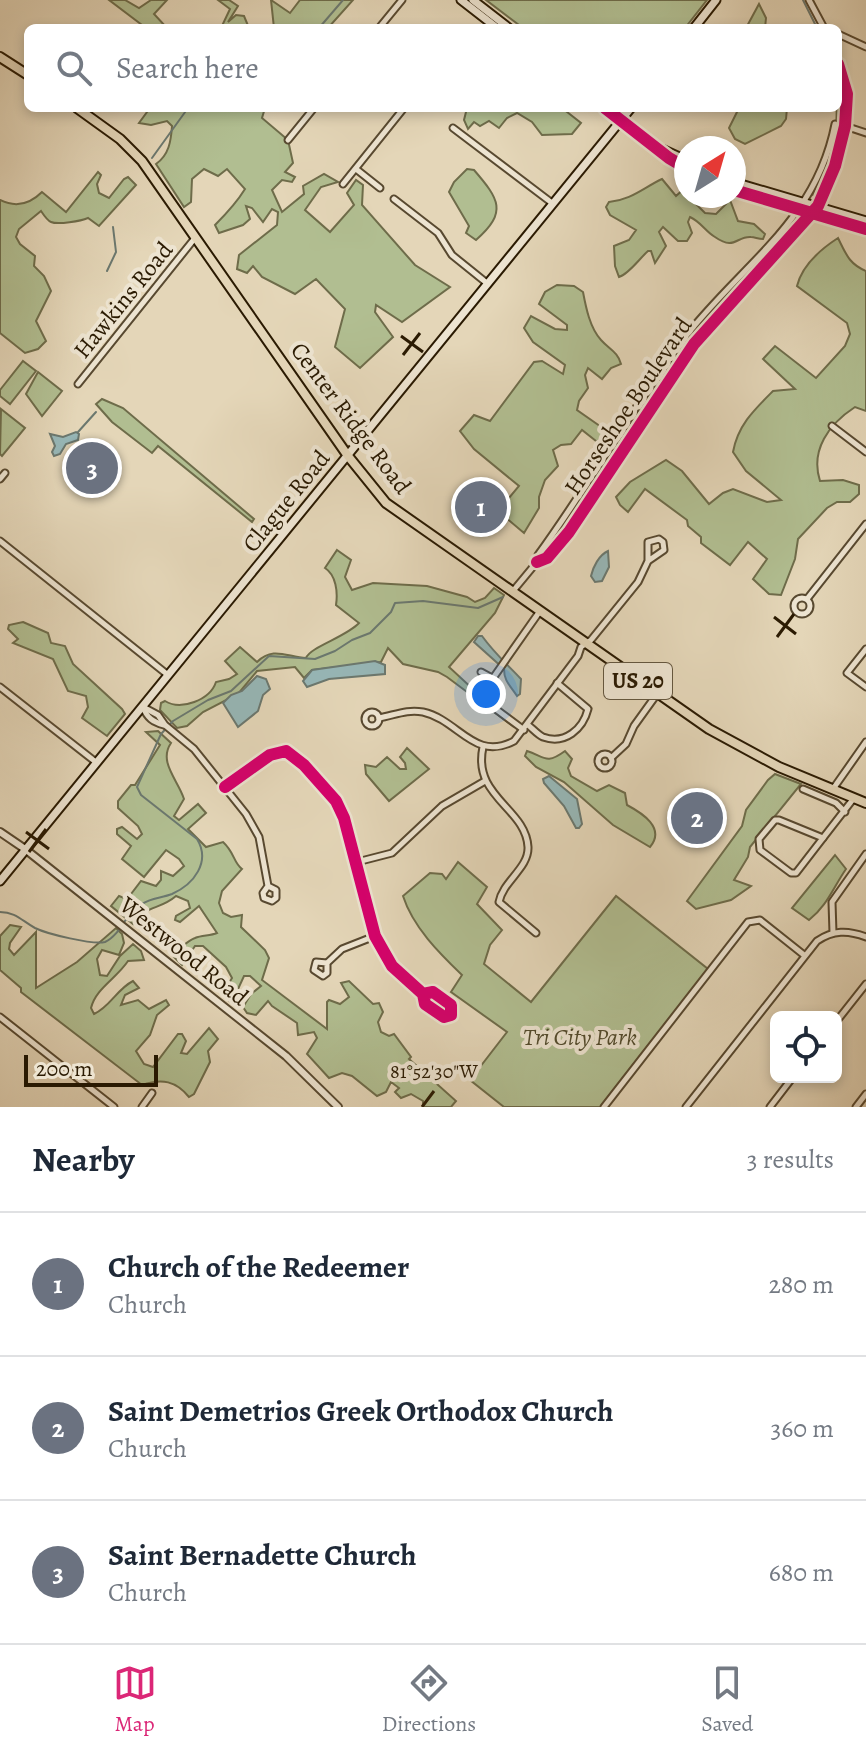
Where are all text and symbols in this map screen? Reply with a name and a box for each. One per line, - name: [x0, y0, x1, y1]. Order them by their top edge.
- search box: [24, 24, 842, 112]
- icon: search: [52, 46, 96, 90]
- text: Search here: [116, 48, 259, 88]
- north arrow: [674, 136, 746, 208]
- street label: Hawkins Road: [66, 235, 180, 365]
- street label: Horseshoe Boulevard: [557, 311, 699, 501]
- street label: Center Ridge Road: [283, 335, 419, 501]
- pin: 3: [66, 438, 118, 498]
- street label: Clague Road: [235, 443, 337, 559]
- pin: 1: [455, 477, 507, 537]
- road number: US 20: [604, 663, 672, 699]
- your location: [466, 674, 506, 714]
- pin: 2: [671, 788, 723, 848]
- street label: Westwood Road: [112, 889, 255, 1013]
- map controls: [770, 1011, 842, 1083]
- button: locate: [770, 1011, 842, 1083]
- park label: Tri City Park: [523, 1021, 637, 1053]
- scale bar: [24, 1051, 158, 1087]
- text: 200 m: [36, 1054, 93, 1084]
- text: 81°52'30"W: [390, 1058, 478, 1085]
- text: Nearby: [32, 1136, 135, 1183]
- text: 3 results: [747, 1142, 834, 1177]
- text: Church of the Redeemer: [108, 1247, 409, 1287]
- text: 1: [53, 1267, 63, 1302]
- text: 280 m: [768, 1267, 834, 1302]
- text: Church: [108, 1287, 187, 1322]
- text: Saint Demetrios Greek Orthodox Church: [108, 1391, 614, 1431]
- text: 2: [52, 1411, 64, 1446]
- text: 360 m: [771, 1411, 834, 1446]
- text: Church: [108, 1431, 187, 1466]
- text: Saint Bernadette Church: [108, 1535, 417, 1575]
- text: 3: [52, 1555, 64, 1590]
- text: 680 m: [769, 1555, 834, 1590]
- text: Church: [108, 1575, 187, 1610]
- tab: Map: [113, 1661, 157, 1739]
- tab: Directions: [382, 1661, 476, 1739]
- tab: Saved: [701, 1661, 753, 1739]

